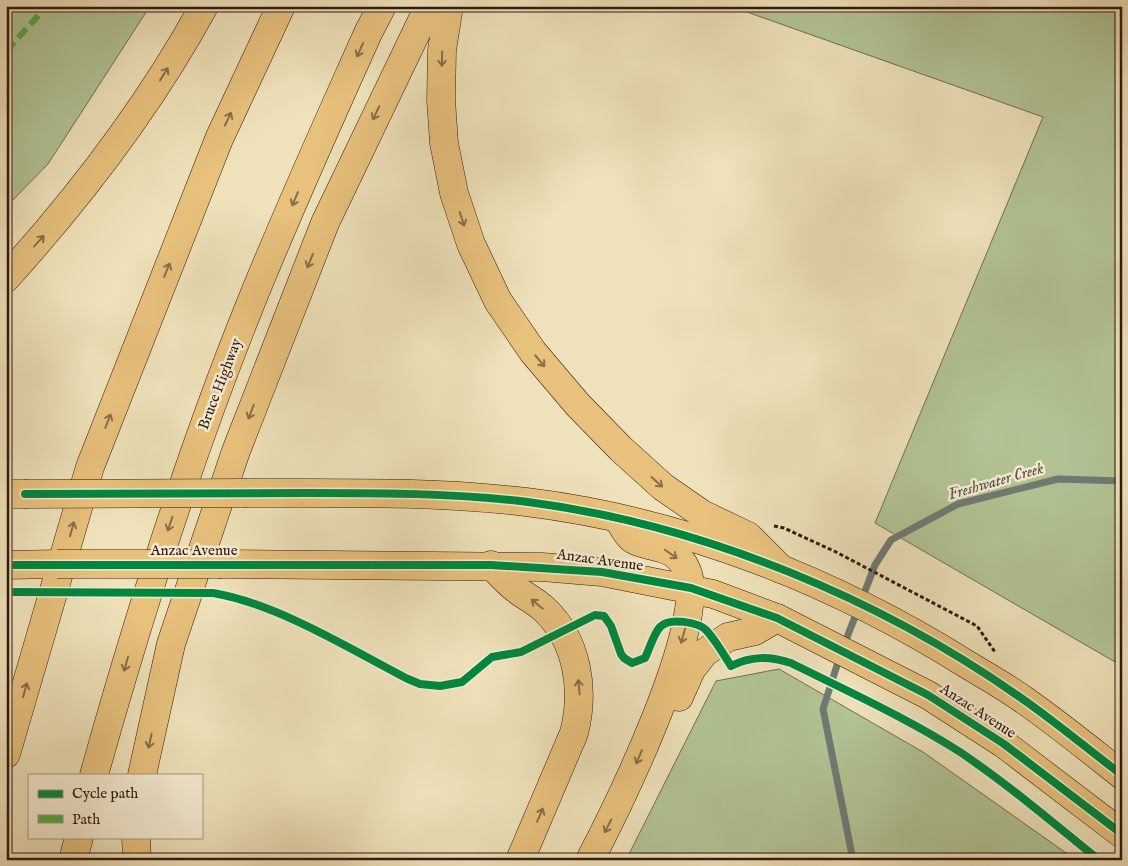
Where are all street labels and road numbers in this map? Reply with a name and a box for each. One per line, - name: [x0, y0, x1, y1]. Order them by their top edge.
- street label: Bruce Highway: [194, 335, 246, 432]
- street label: Anzac Avenue: [149, 541, 238, 560]
- street label: Anzac Avenue: [555, 544, 645, 575]
- street label: Anzac Avenue: [935, 679, 1020, 743]

